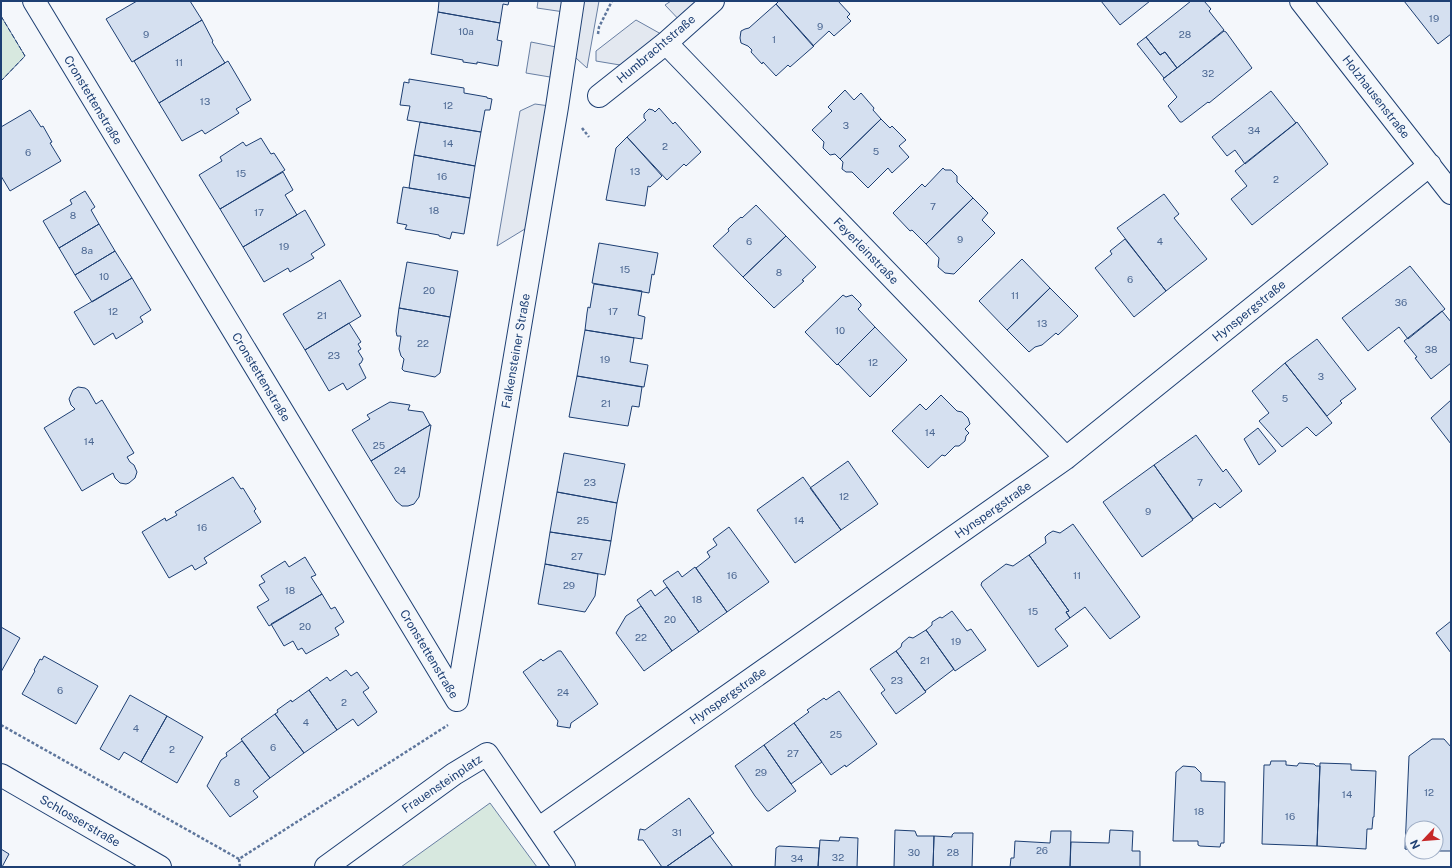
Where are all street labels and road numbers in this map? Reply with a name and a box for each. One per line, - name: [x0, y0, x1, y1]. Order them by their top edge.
- street label: Humbrachtstraße: [614, 12, 698, 86]
- street label: Cronstettenstraße: [61, 53, 125, 147]
- street label: Holzhausenstraße: [1339, 53, 1413, 141]
- street label: Feyerleinstraße: [831, 215, 901, 287]
- street label: Hynspergstraße: [1210, 277, 1288, 345]
- street label: Falkensteiner Straße: [499, 292, 533, 410]
- street label: Cronstettenstraße: [229, 330, 293, 424]
- street label: Hynspergstraße: [952, 478, 1034, 541]
- street label: Cronstettenstraße: [397, 607, 461, 701]
- street label: Hynspergstraße: [687, 664, 769, 727]
- street label: Frauensteinplatz: [399, 752, 485, 816]
- street label: Schlosserstraße: [37, 792, 123, 850]

